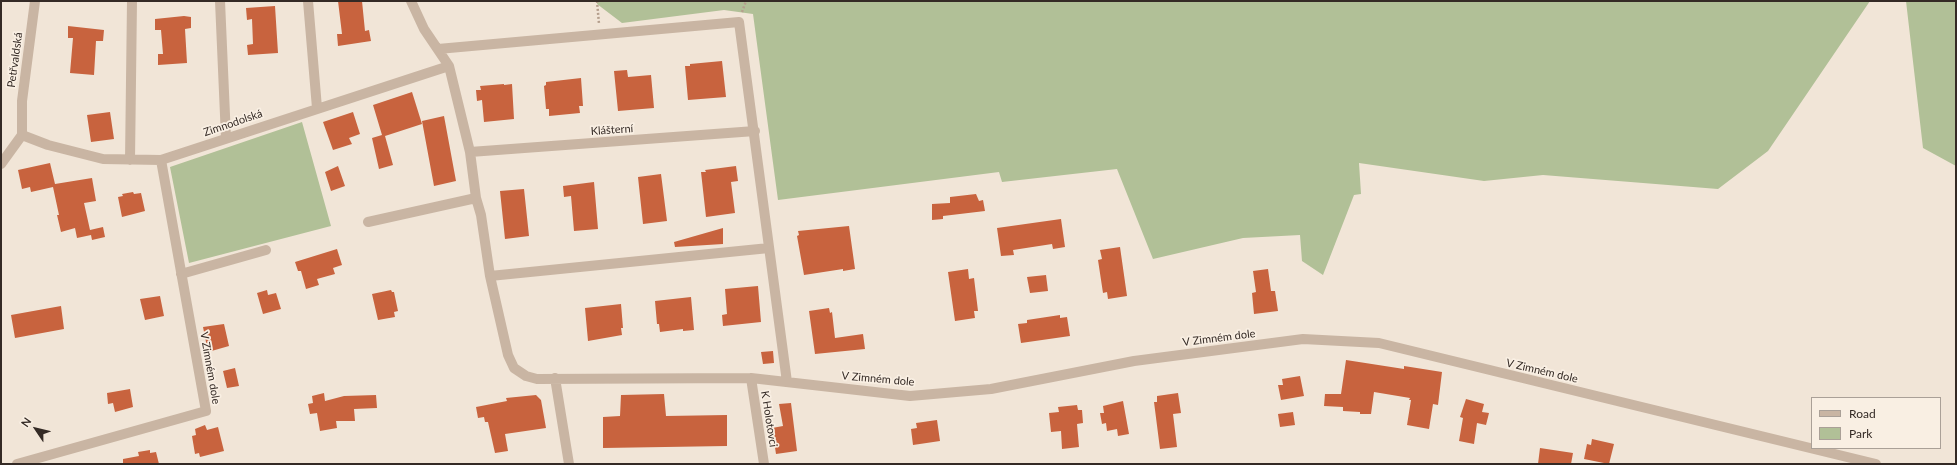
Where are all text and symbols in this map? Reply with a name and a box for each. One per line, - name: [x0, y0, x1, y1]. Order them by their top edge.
- street label: Petřvaldská: [5, 32, 25, 88]
- street label: Zimnodolská: [202, 107, 264, 139]
- street label: Klášterní: [590, 122, 634, 138]
- street label: V Zimném dole: [1182, 327, 1256, 349]
- street label: V Zimném dole: [197, 331, 223, 405]
- street label: V Zimném dole: [1505, 356, 1579, 386]
- street label: V Zimném dole: [841, 369, 915, 389]
- street label: K Holotovci: [758, 390, 780, 448]
- legend: [1811, 397, 1941, 449]
- text: Road: [1849, 406, 1876, 421]
- north arrow: [16, 409, 56, 449]
- text: N: [18, 415, 34, 429]
- text: Park: [1849, 426, 1872, 441]

